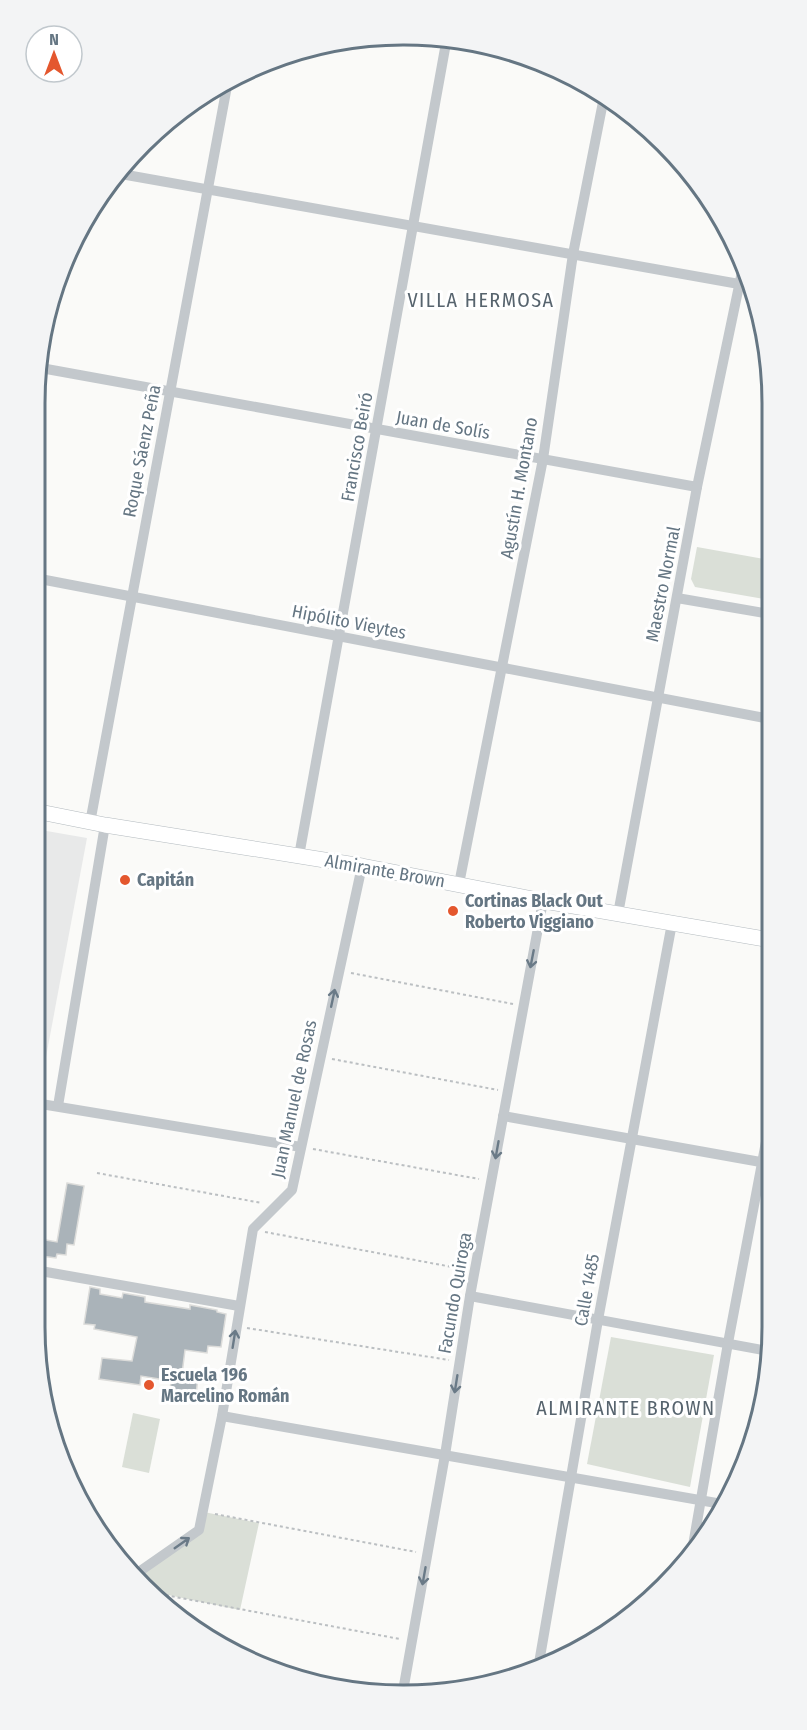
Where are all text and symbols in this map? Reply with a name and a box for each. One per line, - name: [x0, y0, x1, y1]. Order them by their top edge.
- north arrow: [24, 24, 84, 84]
- text: N: [49, 30, 59, 49]
- district label: VILLA HERMOSA: [407, 288, 555, 312]
- street label: Roque Sáenz Peña: [118, 383, 166, 519]
- street label: Francisco Beiró: [337, 391, 377, 503]
- street label: Juan de Solís: [394, 406, 492, 444]
- street label: Agustín H. Montano: [496, 416, 542, 560]
- street label: Maestro Normal: [641, 524, 685, 644]
- street label: Hipólito Vieytes: [290, 600, 408, 644]
- street label: Almirante Brown: [323, 850, 447, 892]
- place label: Capitán: [137, 869, 194, 891]
- marker: Capitán: [118, 873, 132, 887]
- place label: Cortinas Black Out Roberto Viggiano: [465, 890, 603, 933]
- marker: Cortinas Black Out Roberto Viggiano: [446, 904, 460, 918]
- one-way arrow: [526, 948, 537, 968]
- one-way arrow: [328, 989, 339, 1008]
- street label: Juan Manuel de Rosas: [267, 1018, 322, 1180]
- one-way arrow: [491, 1140, 502, 1160]
- street label: Facundo Quiroga: [433, 1230, 477, 1355]
- street label: Calle 1485: [570, 1252, 604, 1328]
- one-way arrow: [228, 1330, 239, 1349]
- place label: Escuela 196 Marcelino Román: [161, 1364, 290, 1407]
- one-way arrow: [451, 1374, 462, 1393]
- marker: Escuela 196 Marcelino Román: [142, 1378, 156, 1392]
- district label: ALMIRANTE BROWN: [536, 1396, 716, 1420]
- one-way arrow: [173, 1537, 189, 1549]
- one-way arrow: [418, 1566, 429, 1586]

